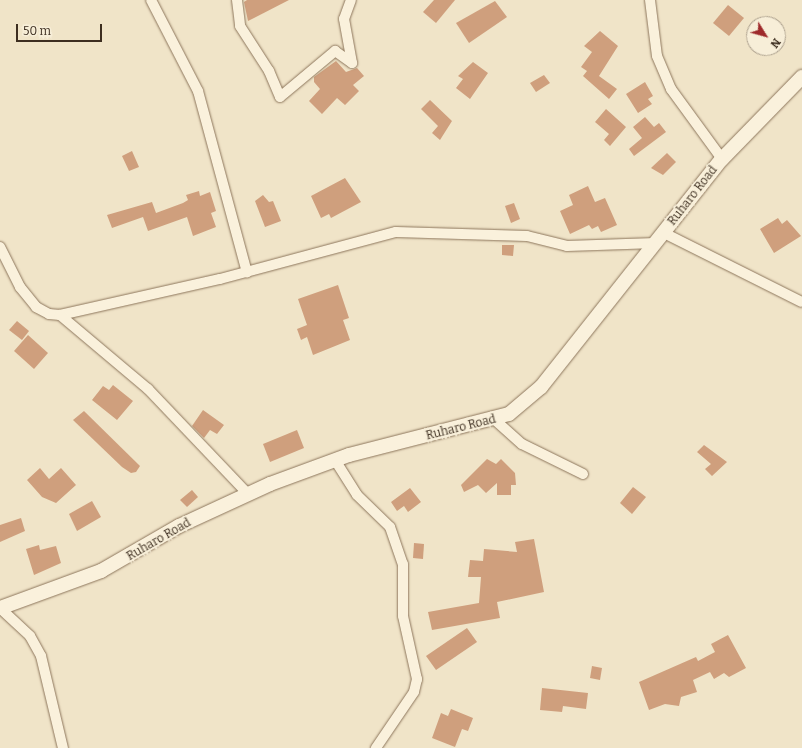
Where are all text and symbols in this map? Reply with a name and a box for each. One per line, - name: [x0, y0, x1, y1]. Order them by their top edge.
- scale bar: [18, 16, 104, 42]
- north arrow: [746, 16, 786, 56]
- text: 50 m: [23, 24, 51, 38]
- text: N: [767, 36, 783, 50]
- street label: Ruharo Road: [665, 163, 721, 229]
- street label: Ruharo Road: [424, 412, 498, 444]
- street label: Ruharo Road: [124, 516, 194, 564]

